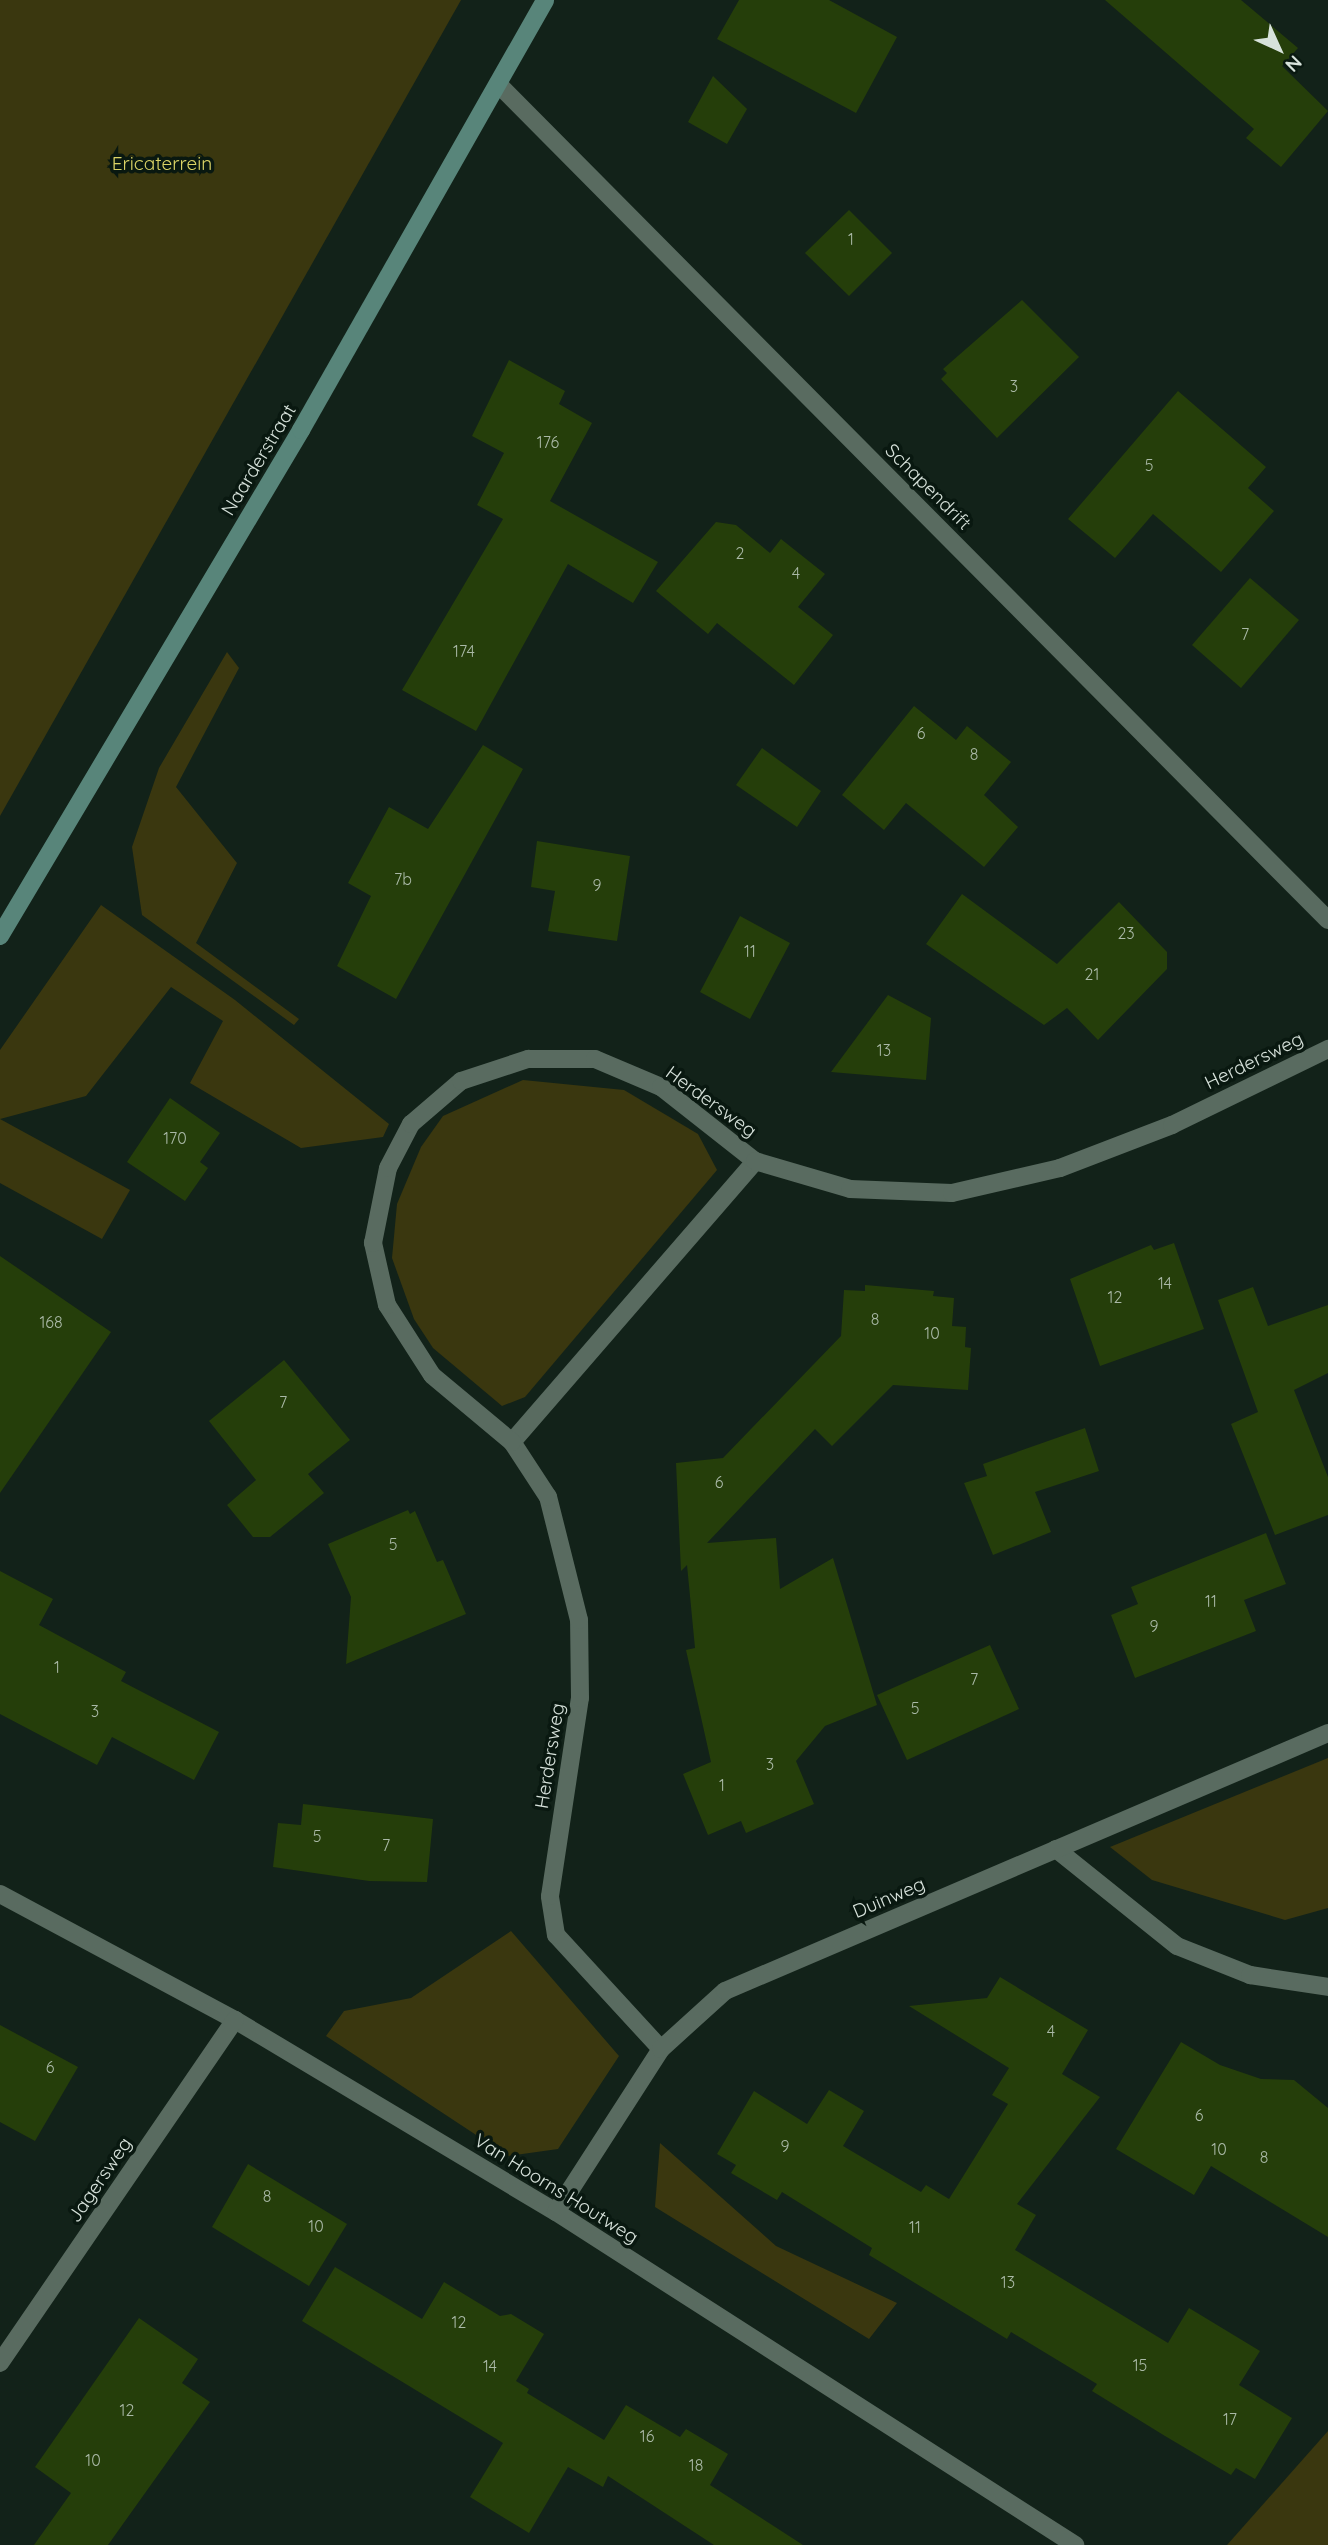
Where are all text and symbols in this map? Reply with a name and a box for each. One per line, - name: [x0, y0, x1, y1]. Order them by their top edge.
- north arrow: [1244, 14, 1314, 84]
- text: N: [1280, 50, 1307, 77]
- park label: Ericaterrein: [112, 153, 212, 175]
- house number: 1: [848, 229, 854, 249]
- house number: 3: [1010, 376, 1018, 396]
- street label: Naarderstraat: [217, 400, 301, 520]
- house number: 176: [537, 432, 559, 452]
- street label: Schapendrift: [880, 439, 976, 535]
- house number: 5: [1145, 455, 1153, 475]
- house number: 2: [736, 543, 744, 563]
- house number: 4: [792, 563, 800, 583]
- house number: 7: [1241, 624, 1249, 644]
- house number: 174: [453, 641, 475, 661]
- house number: 6: [917, 723, 925, 743]
- house number: 8: [970, 744, 978, 764]
- house number: 7b: [394, 869, 412, 889]
- house number: 9: [593, 875, 601, 895]
- house number: 23: [1117, 923, 1135, 943]
- house number: 11: [744, 941, 756, 961]
- house number: 21: [1085, 964, 1099, 984]
- street label: Herdersweg: [1201, 1027, 1307, 1095]
- house number: 13: [877, 1040, 891, 1060]
- street label: Herdersweg: [661, 1061, 761, 1143]
- house number: 170: [163, 1128, 187, 1148]
- house number: 14: [1158, 1273, 1172, 1293]
- house number: 12: [1108, 1287, 1122, 1307]
- house number: 8: [871, 1309, 879, 1329]
- house number: 168: [39, 1312, 63, 1332]
- house number: 10: [924, 1323, 940, 1343]
- house number: 7: [279, 1392, 287, 1412]
- house number: 6: [715, 1472, 723, 1492]
- house number: 5: [389, 1534, 397, 1554]
- house number: 11: [1205, 1591, 1217, 1611]
- house number: 9: [1150, 1616, 1158, 1636]
- house number: 1: [54, 1657, 60, 1677]
- house number: 7: [970, 1669, 978, 1689]
- house number: 5: [911, 1698, 919, 1718]
- house number: 3: [91, 1701, 99, 1721]
- street label: Herdersweg: [530, 1702, 570, 1810]
- house number: 3: [766, 1754, 774, 1774]
- house number: 1: [719, 1775, 725, 1795]
- house number: 5: [313, 1826, 321, 1846]
- house number: 7: [382, 1835, 390, 1855]
- street label: Duinweg: [849, 1873, 929, 1923]
- house number: 4: [1047, 2021, 1055, 2041]
- house number: 6: [46, 2057, 54, 2077]
- house number: 6: [1195, 2105, 1203, 2125]
- street label: Van Hoorns Houtweg: [470, 2129, 642, 2249]
- street label: Jagersweg: [63, 2133, 137, 2227]
- house number: 9: [781, 2136, 789, 2156]
- house number: 10: [1211, 2139, 1227, 2159]
- house number: 8: [1260, 2147, 1268, 2167]
- house number: 8: [263, 2186, 271, 2206]
- house number: 10: [308, 2216, 324, 2236]
- house number: 11: [909, 2217, 921, 2237]
- house number: 13: [1001, 2272, 1015, 2292]
- house number: 12: [452, 2312, 466, 2332]
- house number: 15: [1133, 2355, 1147, 2375]
- house number: 14: [483, 2356, 497, 2376]
- house number: 12: [120, 2400, 134, 2420]
- house number: 17: [1223, 2409, 1237, 2429]
- house number: 16: [640, 2426, 654, 2446]
- house number: 10: [85, 2450, 101, 2470]
- house number: 18: [689, 2455, 703, 2475]

